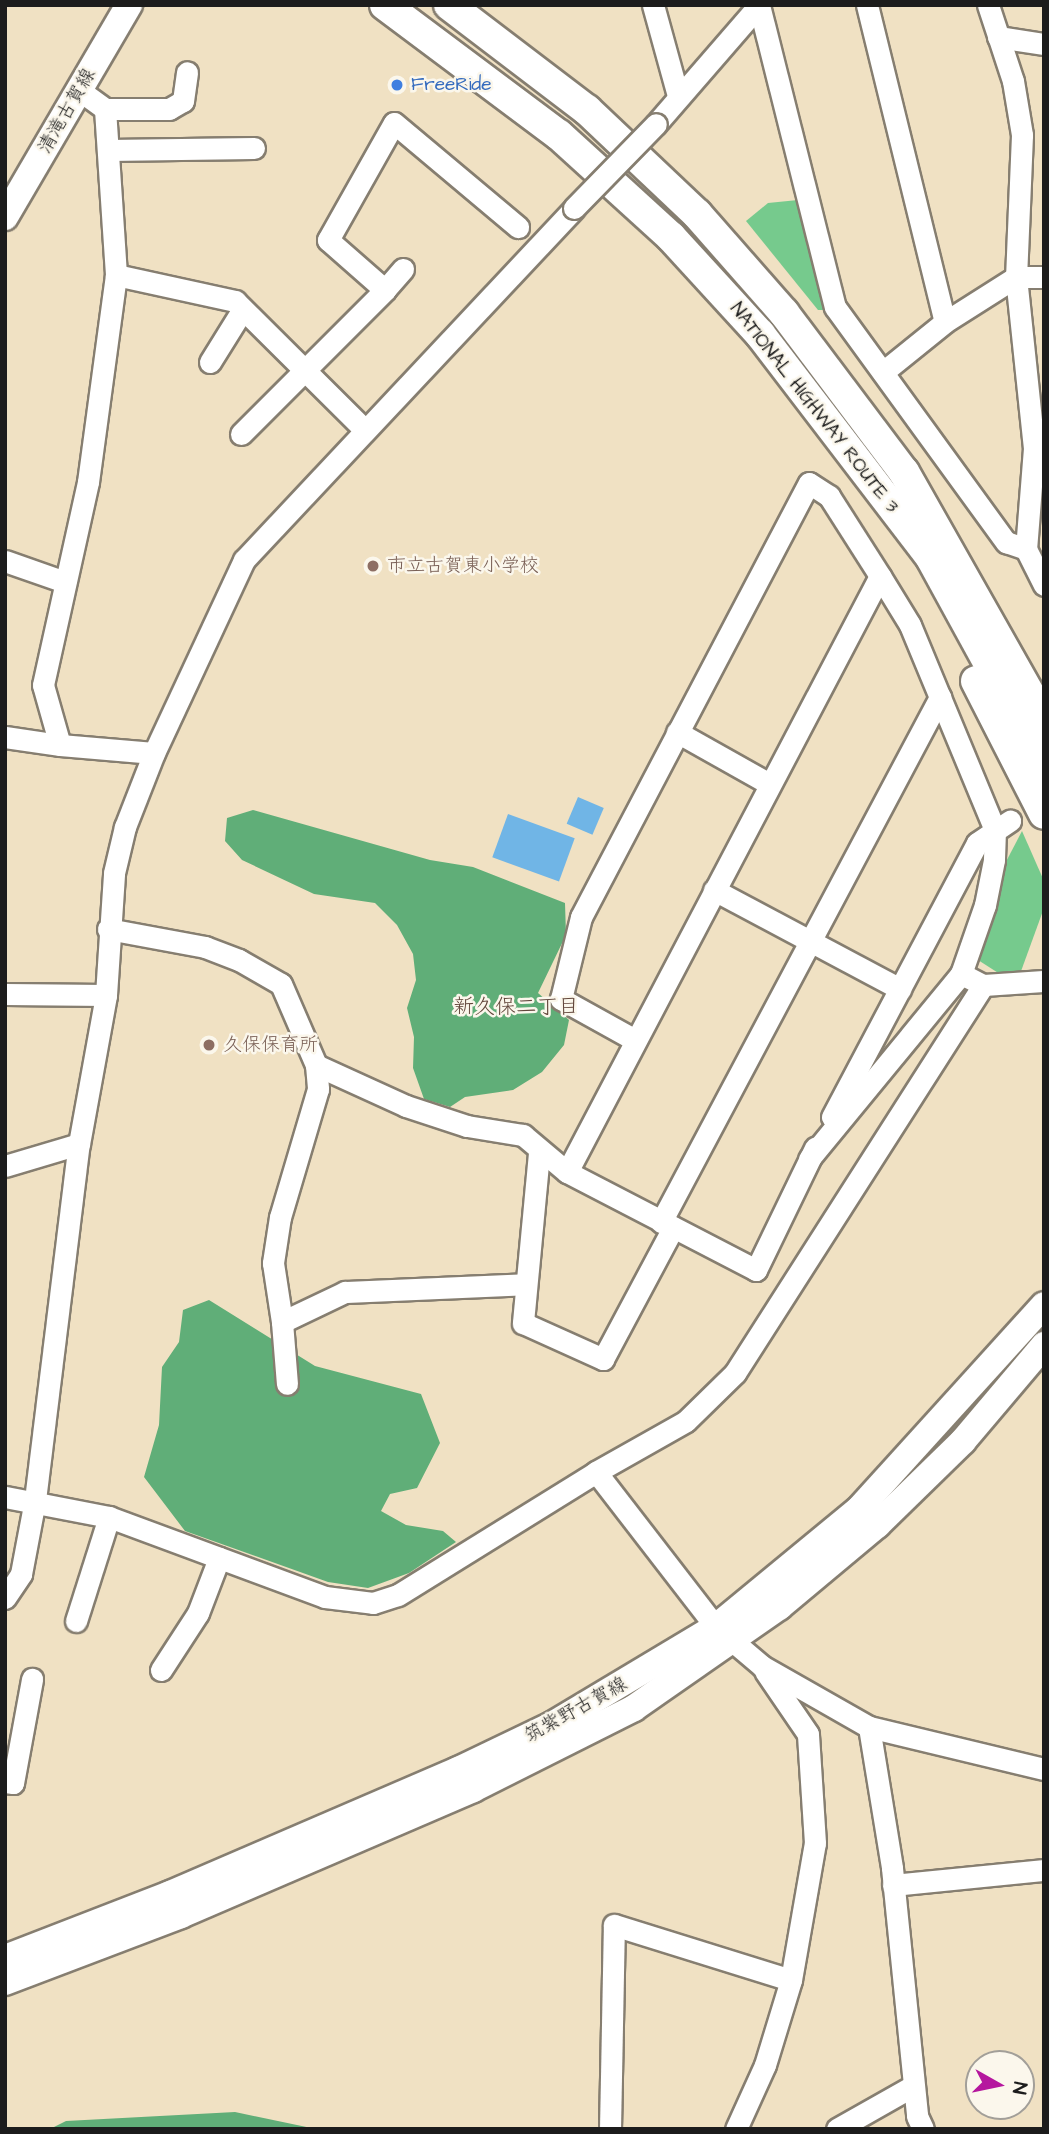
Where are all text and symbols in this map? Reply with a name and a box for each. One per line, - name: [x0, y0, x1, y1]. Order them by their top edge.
- street label: 清滝古賀線: [33, 64, 101, 158]
- place label: FreeRide: [411, 74, 492, 96]
- marker: FreeRide: [389, 77, 405, 93]
- street label: NATIONAL HIGHWAY ROUTE 3: [725, 298, 903, 518]
- place label: 市立古賀東小学校: [387, 555, 539, 577]
- marker: 市立古賀東小学校: [365, 558, 381, 574]
- district label: 新久保二丁目: [453, 994, 579, 1020]
- place label: 久保保育所: [223, 1034, 318, 1056]
- marker: 久保保育所: [201, 1037, 217, 1053]
- street label: 筑紫野古賀線: [521, 1672, 631, 1748]
- north arrow: [965, 2050, 1035, 2120]
- text: N: [1005, 2080, 1034, 2096]

